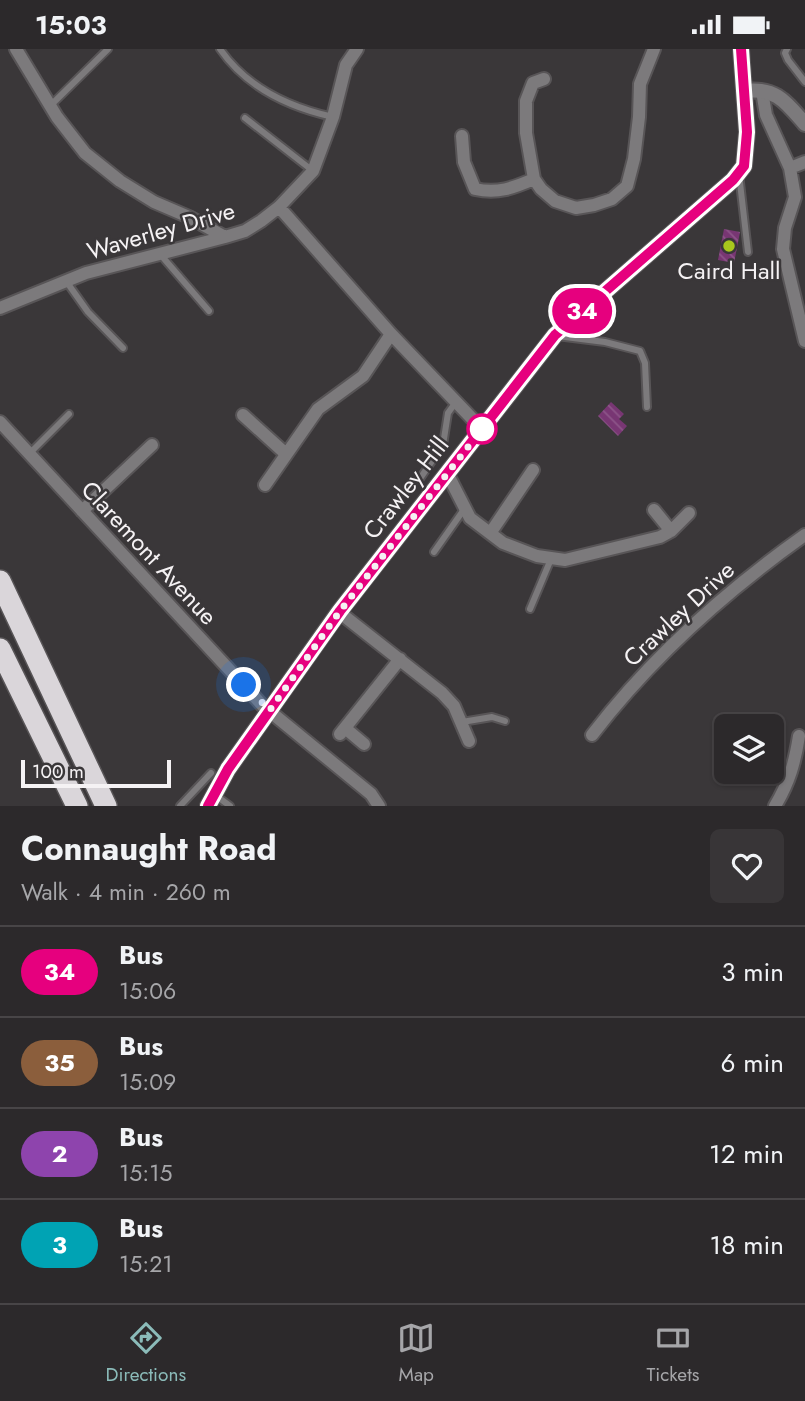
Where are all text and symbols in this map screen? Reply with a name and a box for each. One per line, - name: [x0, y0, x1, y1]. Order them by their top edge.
- text: 15:03: [35, 6, 107, 44]
- street label: Waverley Drive: [83, 193, 239, 268]
- marker: Caird Hall: [721, 238, 737, 254]
- place label: Caird Hall: [677, 253, 781, 288]
- line badge: 34: [550, 288, 614, 334]
- text: 34: [566, 293, 598, 328]
- unlabelled marker: [467, 414, 497, 444]
- street label: Crawley Hill: [354, 429, 457, 547]
- street label: Claremont Avenue: [73, 473, 226, 633]
- street label: Crawley Drive: [615, 553, 742, 675]
- your location: [226, 667, 261, 702]
- map controls: [714, 714, 784, 784]
- button: layers: [714, 714, 784, 784]
- scale bar: [21, 757, 172, 789]
- text: 100 m: [32, 758, 84, 785]
- text: Connaught Road: [21, 825, 277, 872]
- button: heart: [710, 829, 784, 903]
- text: Walk · 4 min · 260 m: [21, 875, 231, 909]
- text: Bus: [119, 936, 163, 974]
- text: 3 min: [721, 953, 784, 991]
- text: 34: [44, 954, 75, 989]
- text: 15:06: [119, 974, 176, 1008]
- text: Bus: [119, 1027, 163, 1065]
- text: 6 min: [721, 1044, 784, 1082]
- text: 35: [44, 1045, 75, 1080]
- text: 15:09: [119, 1065, 176, 1099]
- text: Bus: [119, 1118, 163, 1156]
- text: 12 min: [709, 1135, 784, 1173]
- text: 2: [52, 1136, 67, 1171]
- text: 15:15: [119, 1156, 173, 1190]
- text: Bus: [119, 1209, 163, 1247]
- text: 18 min: [710, 1226, 784, 1264]
- text: 3: [52, 1227, 67, 1262]
- text: 15:21: [119, 1247, 173, 1281]
- tab: Directions: [106, 1319, 186, 1388]
- tab: Map: [397, 1319, 435, 1388]
- tab: Tickets: [646, 1319, 699, 1388]

